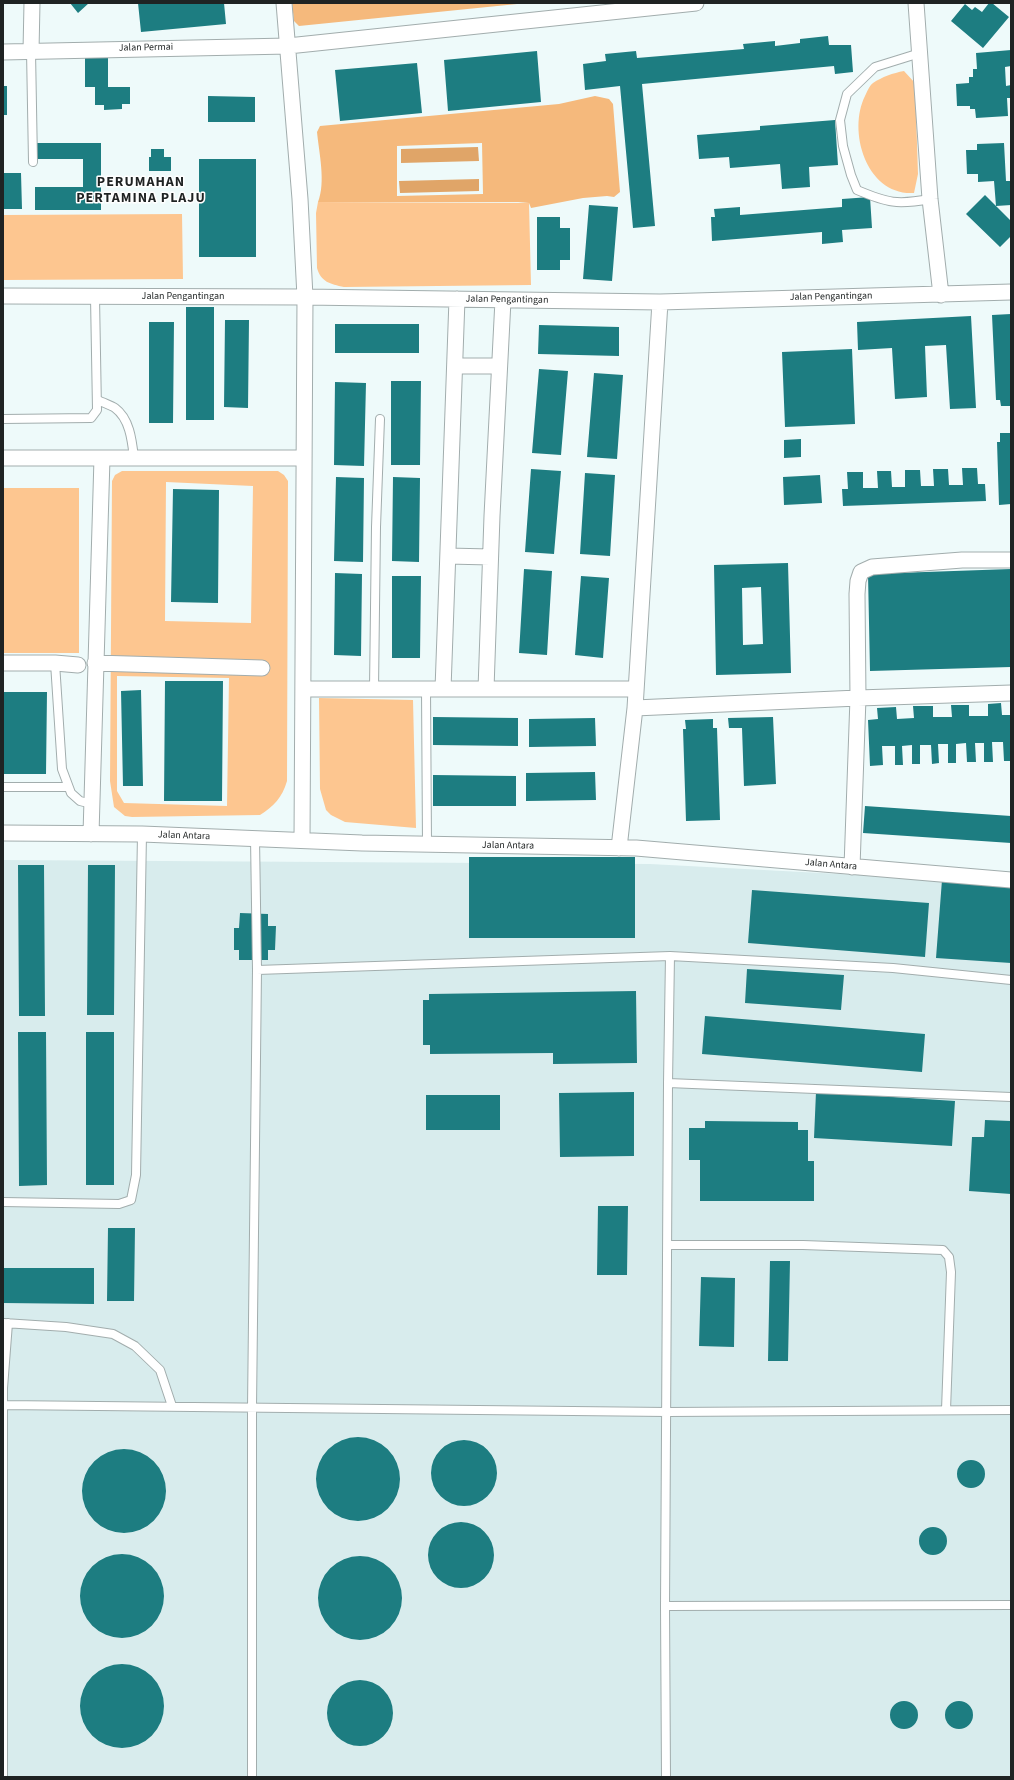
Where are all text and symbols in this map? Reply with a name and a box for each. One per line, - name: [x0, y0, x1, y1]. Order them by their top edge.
- street label: Jalan Permai: [119, 42, 173, 54]
- district label: PERUMAHAN PERTAMINA PLAJU: [76, 175, 206, 208]
- street label: Jalan Pengantingan: [789, 290, 873, 304]
- street label: Jalan Pengantingan: [142, 291, 224, 303]
- street label: Jalan Pengantingan: [465, 293, 549, 307]
- street label: Jalan Antara: [158, 829, 210, 843]
- street label: Jalan Antara: [482, 840, 534, 852]
- street label: Jalan Antara: [804, 857, 858, 873]

